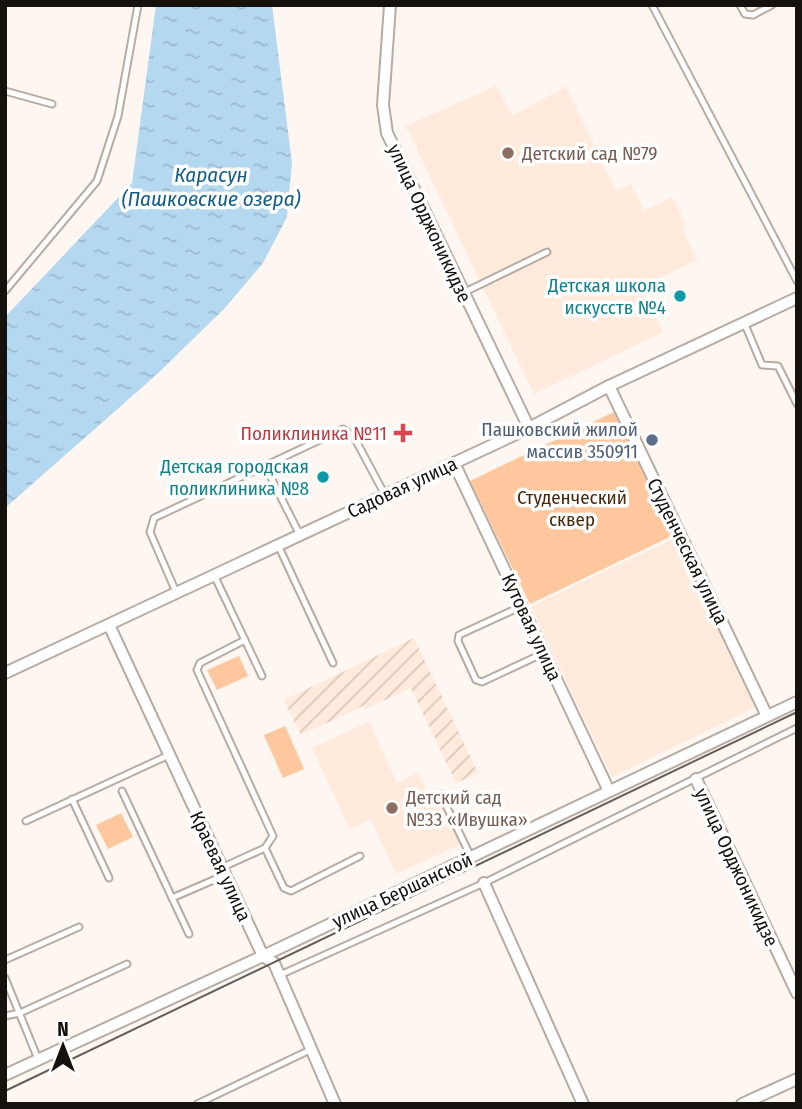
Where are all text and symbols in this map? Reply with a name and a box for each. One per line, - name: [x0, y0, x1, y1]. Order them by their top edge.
- street label: улица Орджоникидзе: [383, 140, 476, 306]
- place label: Детский сад №79: [521, 142, 658, 165]
- marker: Детский сад №79: [500, 145, 516, 161]
- water label: Карасун (Пашковские озера): [121, 162, 301, 212]
- place label: Детская школа искусств №4: [547, 274, 666, 319]
- marker: Детская школа искусств №4: [672, 288, 688, 304]
- place label: Пашковский жилой массив 350911: [481, 418, 638, 463]
- place label: Поликлиника №11: [240, 422, 387, 445]
- marker: Поликлиника №11: [393, 423, 413, 443]
- marker: Пашковский жилой массив 350911: [644, 432, 660, 448]
- street label: Садовая улица: [344, 452, 461, 523]
- place label: Детская городская поликлиника №8: [159, 455, 309, 500]
- marker: Детская городская поликлиника №8: [315, 469, 331, 485]
- street label: Студенческая улица: [642, 474, 733, 628]
- park label: Студенческий сквер: [517, 486, 627, 531]
- street label: Кутовая улица: [497, 570, 566, 685]
- street label: улица Орджоникидзе: [690, 784, 783, 950]
- place label: Детский сад №33 «Ивушка»: [405, 786, 528, 831]
- marker: Детский сад №33 «Ивушка»: [384, 800, 400, 816]
- street label: Краевая улица: [185, 807, 256, 925]
- street label: улица Бершанской: [329, 848, 476, 933]
- north arrow: [28, 1011, 98, 1081]
- text: N: [57, 1018, 69, 1041]

